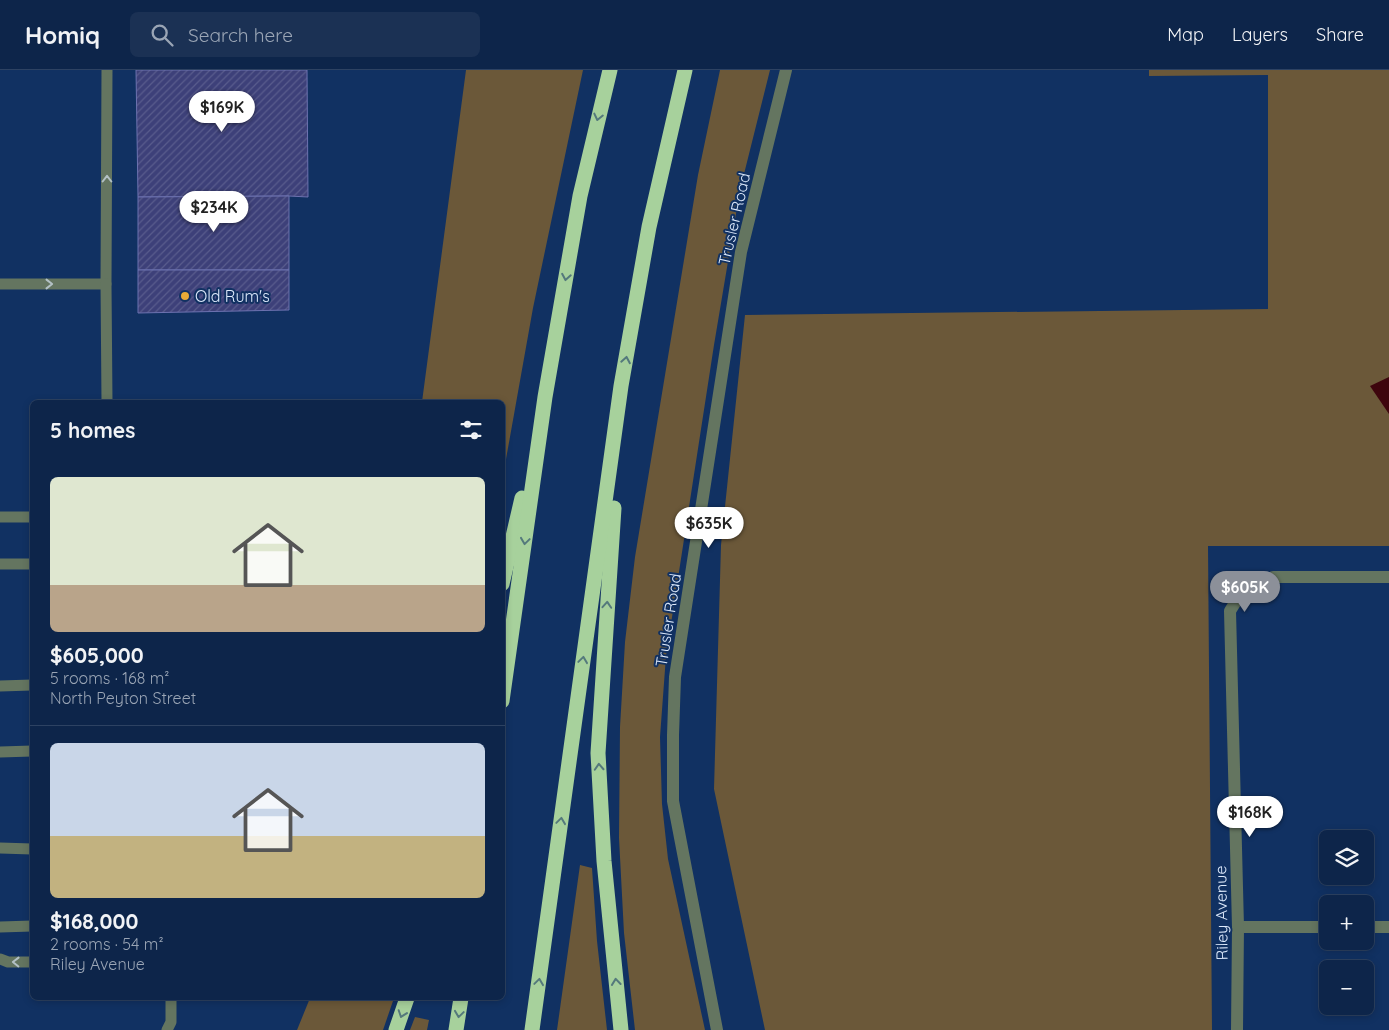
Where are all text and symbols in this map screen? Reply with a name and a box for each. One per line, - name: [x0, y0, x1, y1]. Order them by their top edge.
- search box: [130, 12, 480, 57]
- text: Homiq: [25, 20, 100, 50]
- icon: search: [148, 21, 176, 49]
- text: Search here: [188, 23, 293, 47]
- text: Map: [1167, 23, 1204, 46]
- text: Layers: [1232, 23, 1288, 46]
- text: Share: [1316, 23, 1364, 46]
- pin: $169K: [187, 90, 257, 133]
- text: $169K: [200, 97, 244, 117]
- one-way arrow: [593, 113, 604, 122]
- street label: Trusler Road: [714, 171, 754, 267]
- one-way arrow: [102, 175, 112, 183]
- pin: $234K: [179, 190, 249, 233]
- text: $234K: [190, 197, 238, 217]
- one-way arrow: [561, 272, 571, 281]
- one-way arrow: [45, 279, 53, 289]
- place label: Old Rum's: [195, 286, 270, 306]
- marker: Old Rum's: [179, 290, 191, 302]
- one-way arrow: [620, 356, 630, 365]
- icon: filters: [457, 416, 485, 444]
- text: 5 homes: [50, 417, 135, 443]
- pin: $635K: [674, 506, 744, 549]
- icon: home: [223, 510, 313, 600]
- text: $635K: [686, 513, 732, 533]
- one-way arrow: [520, 537, 531, 545]
- pin: $605K: [1210, 570, 1280, 613]
- street label: Trusler Road: [651, 572, 685, 668]
- text: $605K: [1221, 577, 1269, 597]
- one-way arrow: [602, 601, 613, 609]
- text: $605,000: [50, 642, 144, 668]
- one-way arrow: [578, 655, 588, 664]
- text: 5 rooms · 168 m²: [50, 668, 169, 688]
- text: North Peyton Street: [50, 688, 196, 708]
- one-way arrow: [594, 763, 604, 771]
- icon: home: [223, 775, 313, 865]
- pin: $168K: [1215, 796, 1285, 838]
- text: $168K: [1228, 802, 1272, 822]
- one-way arrow: [555, 816, 566, 824]
- map controls: [1319, 830, 1374, 1015]
- button: layers: [1319, 830, 1374, 885]
- street label: Riley Avenue: [1210, 865, 1232, 961]
- button: +: [1319, 895, 1374, 950]
- text: $168,000: [50, 908, 138, 934]
- text: 2 rooms · 54 m²: [50, 934, 164, 954]
- text: Riley Avenue: [50, 954, 145, 974]
- one-way arrow: [12, 957, 20, 967]
- button: −: [1319, 960, 1374, 1015]
- one-way arrow: [533, 977, 544, 985]
- one-way arrow: [611, 977, 622, 985]
- one-way arrow: [398, 1009, 408, 1017]
- one-way arrow: [454, 1009, 464, 1018]

